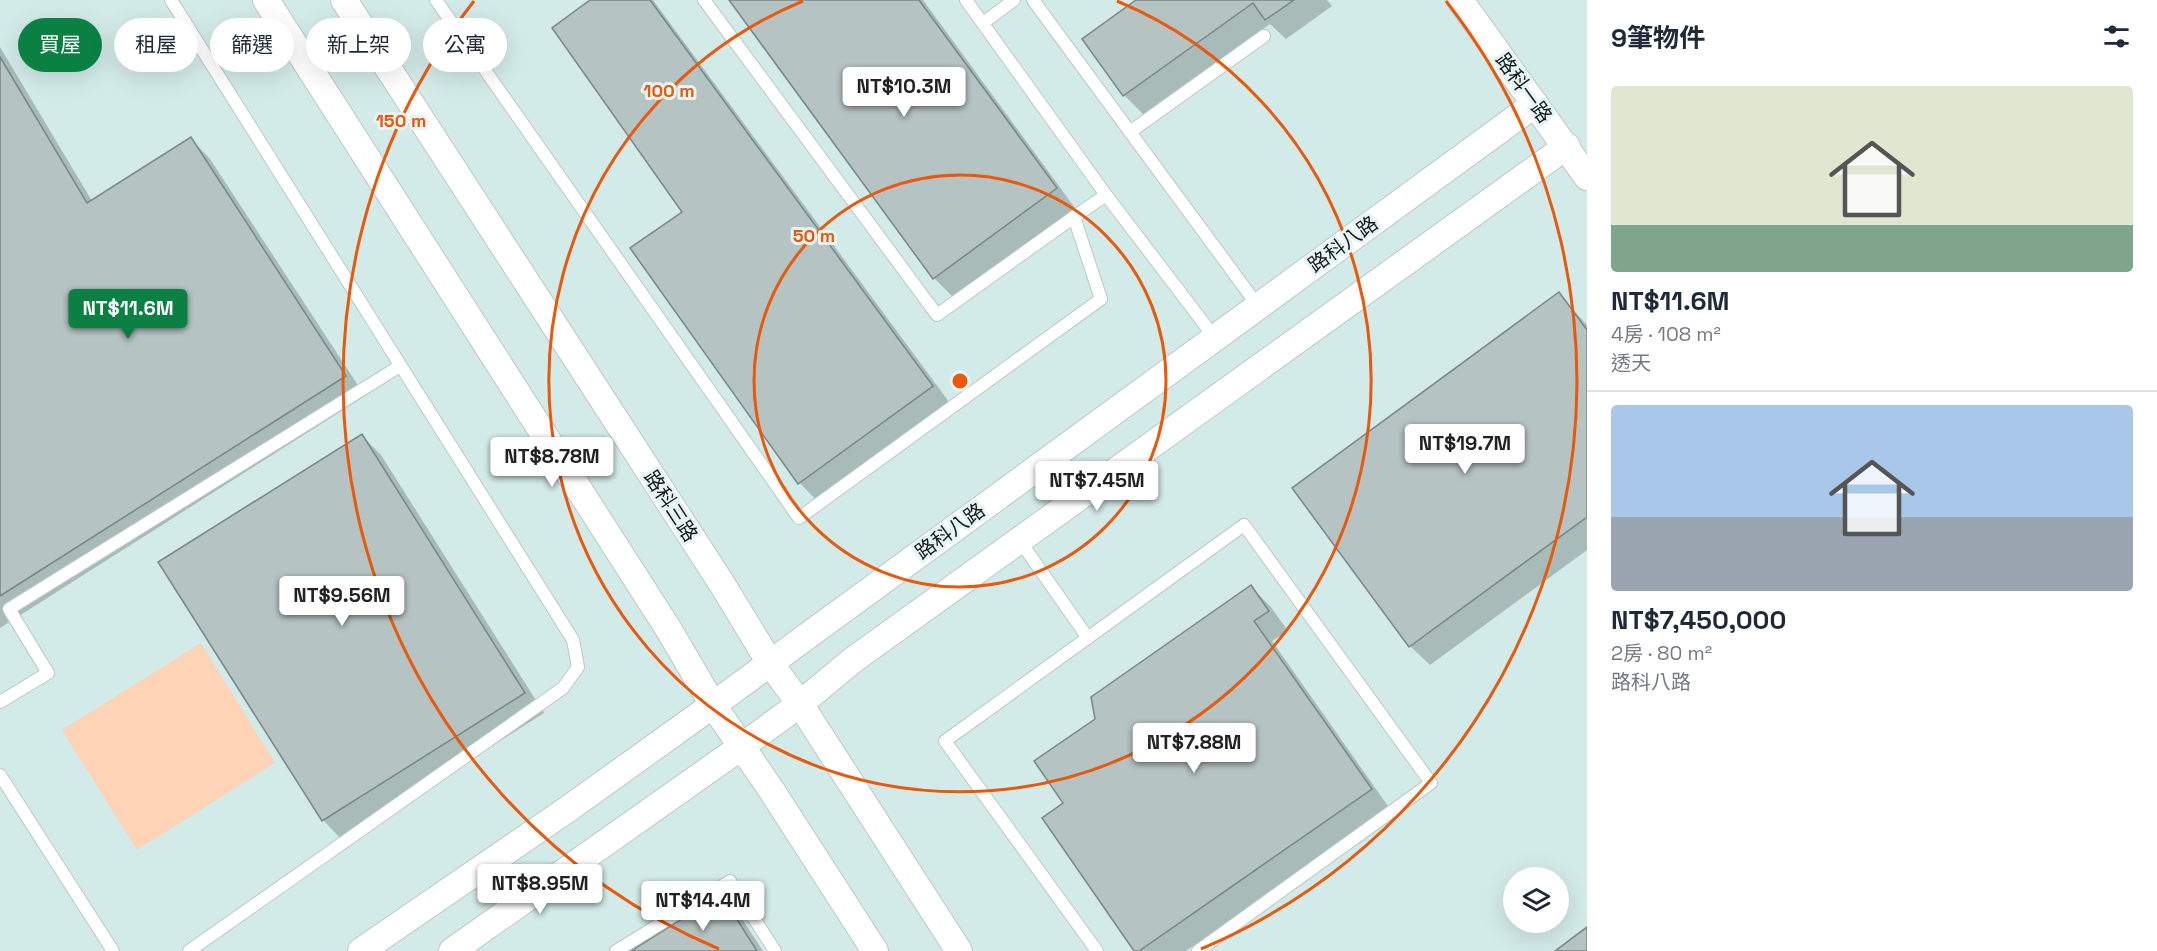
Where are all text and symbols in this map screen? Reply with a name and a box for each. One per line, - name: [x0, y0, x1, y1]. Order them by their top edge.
- chip: 買屋: [18, 18, 102, 72]
- chip: 租屋: [114, 18, 198, 72]
- chip: 篩選: [210, 18, 294, 72]
- chip: 新上架: [306, 18, 411, 72]
- chip: 公寓: [423, 18, 507, 72]
- icon: filters: [2100, 20, 2133, 53]
- text: 9筆物件: [1611, 21, 1705, 55]
- street label: 路科一路: [1490, 48, 1558, 128]
- pin: NT$10.3M: [842, 67, 966, 118]
- text: NT$10.3M: [857, 73, 951, 99]
- text: 100 m: [643, 79, 695, 102]
- text: 150 m: [376, 109, 426, 132]
- icon: home: [1818, 125, 1926, 233]
- street label: 路科八路: [1303, 210, 1383, 278]
- text: 50 m: [793, 224, 835, 247]
- text: NT$11.6M: [1611, 284, 1729, 318]
- pin: NT$11.6M: [66, 289, 190, 340]
- text: NT$11.6M: [82, 295, 174, 321]
- text: 4房 · 108 m²: [1611, 321, 1721, 347]
- text: 透天: [1611, 350, 1651, 376]
- centre of rings: [950, 371, 970, 391]
- pin: NT$19.7M: [1403, 424, 1527, 475]
- text: NT$19.7M: [1419, 430, 1511, 456]
- pin: NT$8.78M: [490, 437, 614, 488]
- text: NT$8.78M: [504, 443, 600, 469]
- icon: home: [1818, 444, 1926, 552]
- pin: NT$7.45M: [1035, 461, 1159, 512]
- street label: 路科三路: [638, 465, 704, 547]
- text: NT$7.45M: [1049, 467, 1145, 493]
- street label: 路科八路: [910, 497, 990, 565]
- pin: NT$9.56M: [280, 576, 404, 627]
- text: NT$9.56M: [293, 582, 391, 608]
- text: NT$7,450,000: [1611, 603, 1786, 637]
- text: 2房 · 80 m²: [1611, 640, 1712, 666]
- text: 路科八路: [1611, 669, 1691, 695]
- pin: NT$7.88M: [1132, 723, 1256, 774]
- text: NT$7.88M: [1147, 729, 1241, 755]
- pin: NT$8.95M: [478, 864, 602, 915]
- map controls: [1503, 867, 1569, 933]
- button: layers: [1503, 867, 1569, 933]
- text: NT$8.95M: [491, 870, 589, 896]
- pin: NT$14.4M: [641, 881, 765, 932]
- text: NT$14.4M: [655, 887, 751, 913]

